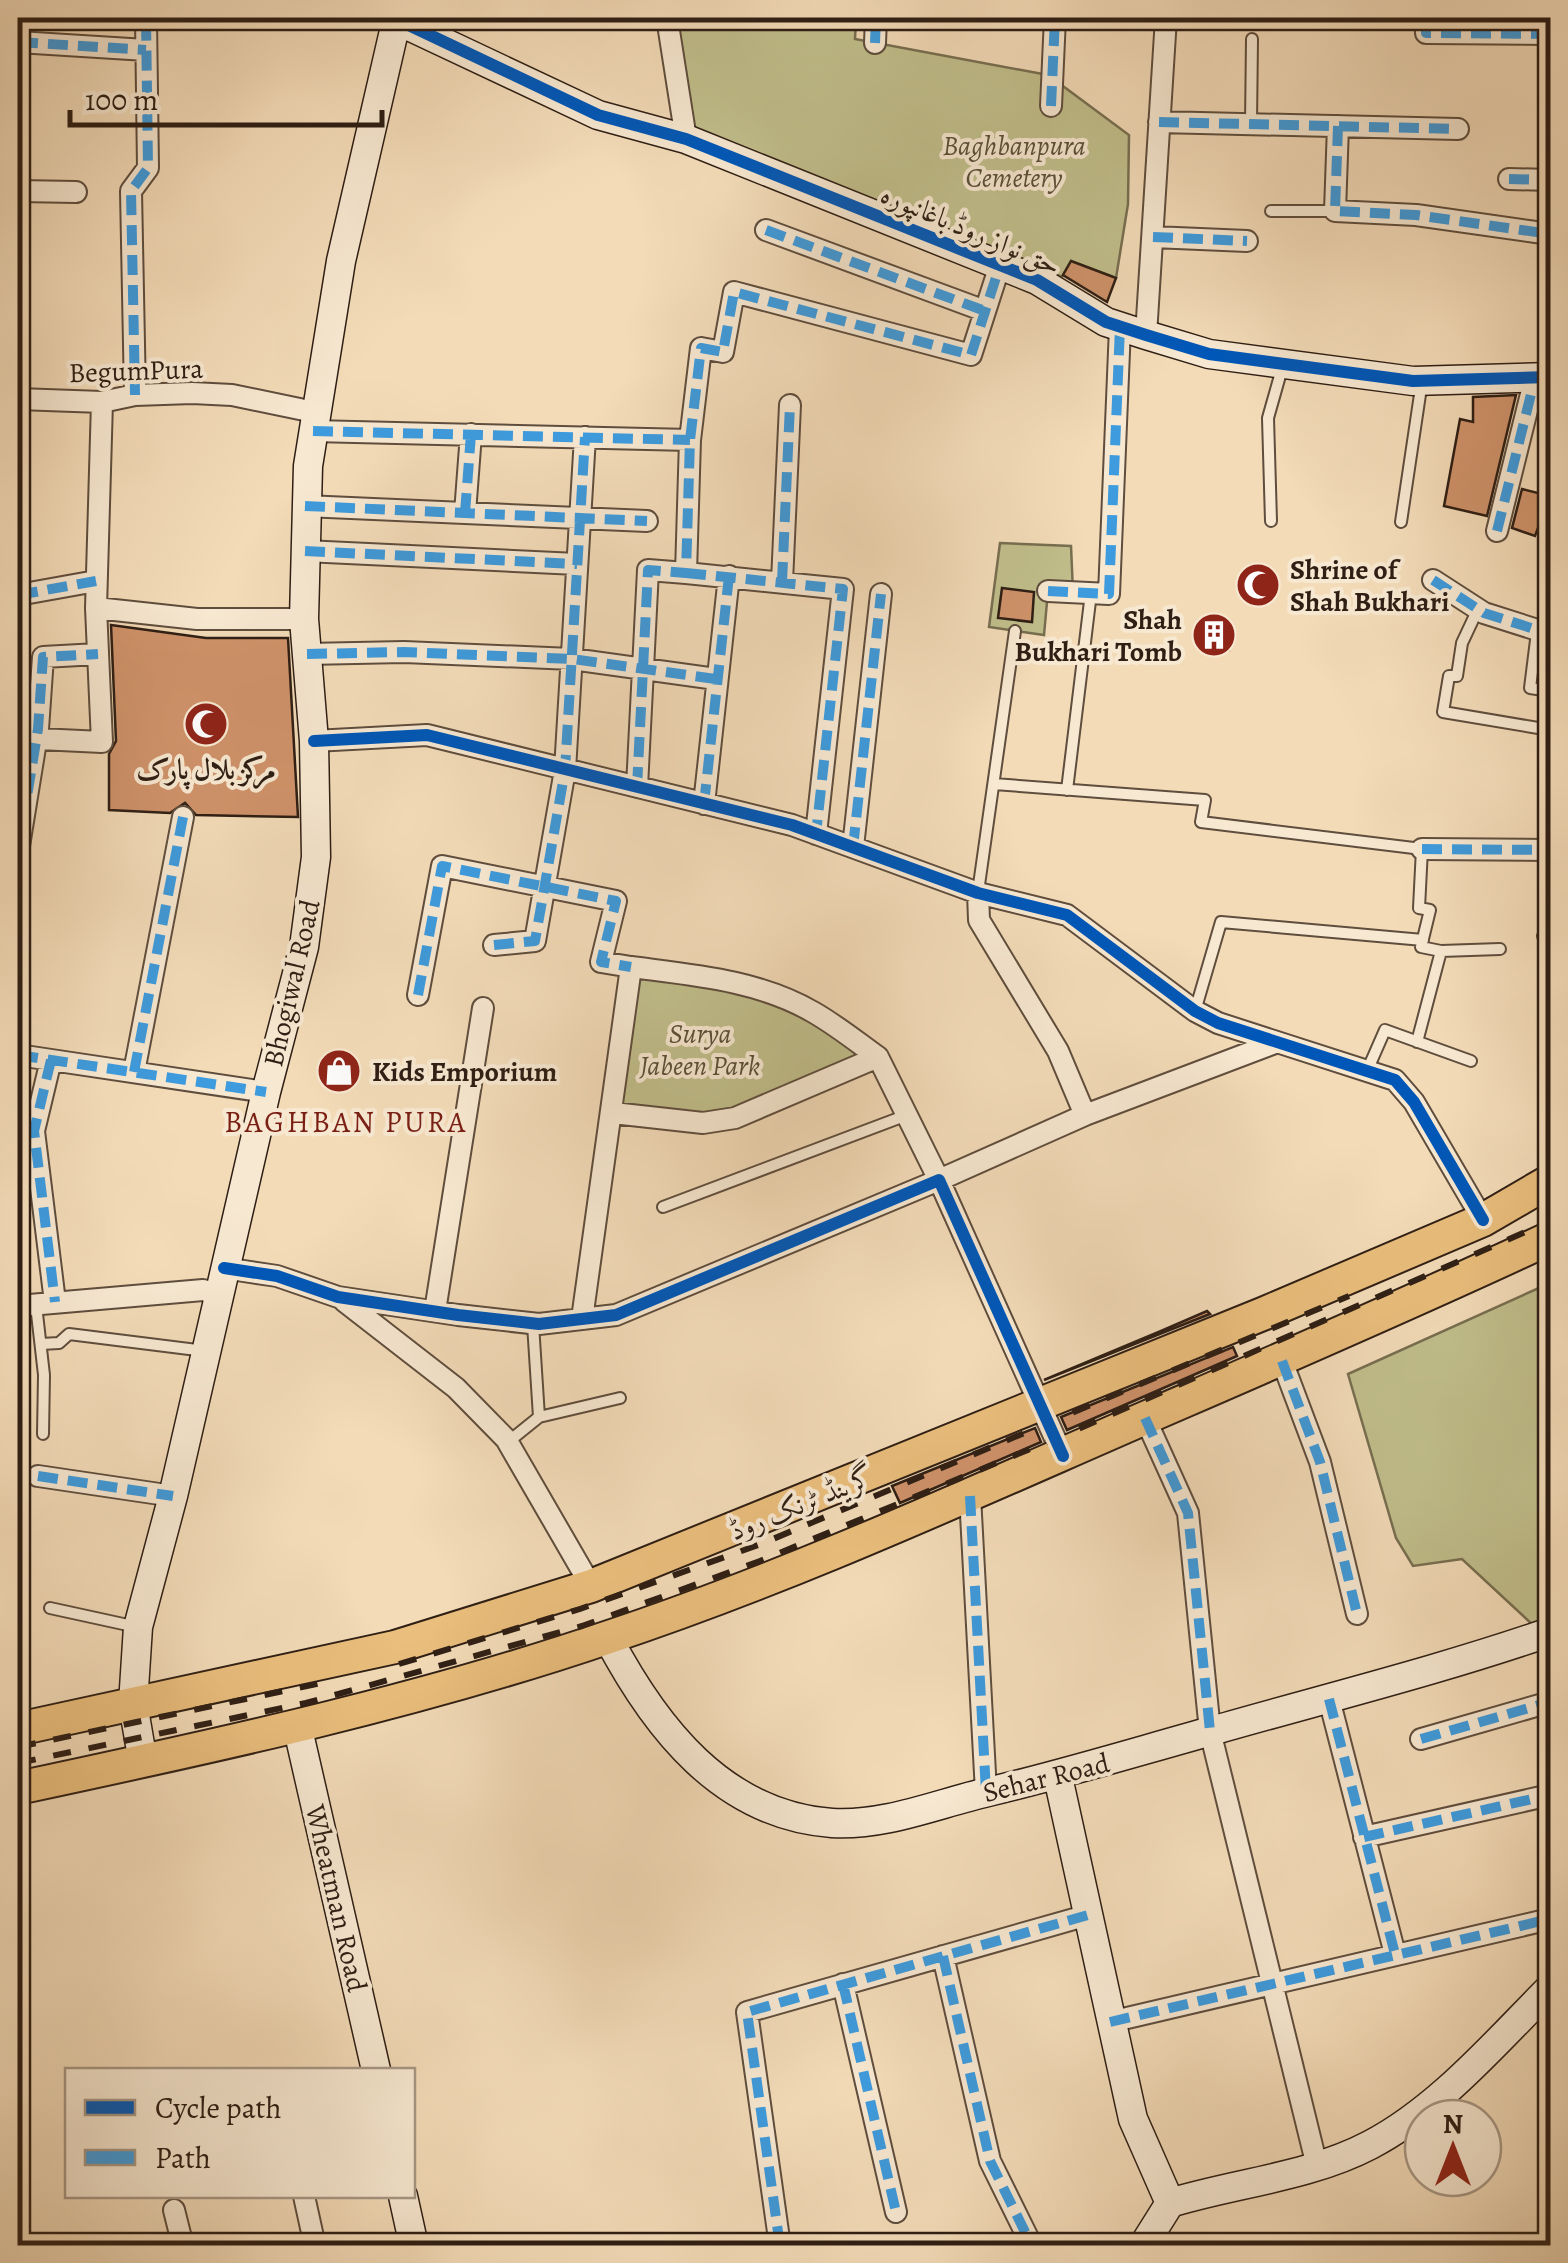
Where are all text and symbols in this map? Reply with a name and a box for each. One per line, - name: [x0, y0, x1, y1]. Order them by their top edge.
- scale bar: [70, 65, 382, 127]
- text: 100 m: [85, 80, 158, 120]
- park label: Baghbanpura Cemetery: [942, 127, 1086, 197]
- street label: حق نواز روڈ باغانپورہ: [875, 175, 1066, 285]
- street label: BegumPura: [68, 350, 204, 392]
- place label: Shrine of Shah Bukhari: [1290, 551, 1449, 621]
- mosque icon: Shrine of Shah Bukhari: [1235, 562, 1281, 608]
- place label: Shah Bukhari Tomb: [1015, 601, 1182, 671]
- building icon: Shah Bukhari Tomb: [1191, 612, 1237, 658]
- mosque icon: مرکز بلال پارک: [183, 701, 229, 747]
- place label: مرکز بلال پارک: [136, 751, 276, 790]
- street label: Bhogiwal Road: [254, 895, 330, 1071]
- park label: Surya Jabeen Park: [639, 1015, 760, 1085]
- shop icon: Kids Emporium: [316, 1048, 362, 1094]
- place label: Kids Emporium: [372, 1053, 557, 1091]
- district label: BAGHBAN PURA: [224, 1102, 468, 1142]
- street label: گرینڈ ٹرنک روڈ: [724, 1458, 879, 1550]
- street label: Sehar Road: [979, 1744, 1115, 1812]
- street label: Wheatman Road: [296, 1800, 376, 1997]
- legend: [65, 2068, 415, 2198]
- text: Cycle path: [155, 2088, 282, 2128]
- north arrow: [1403, 2098, 1503, 2198]
- text: N: [1443, 2105, 1463, 2143]
- text: Path: [155, 2138, 211, 2178]

